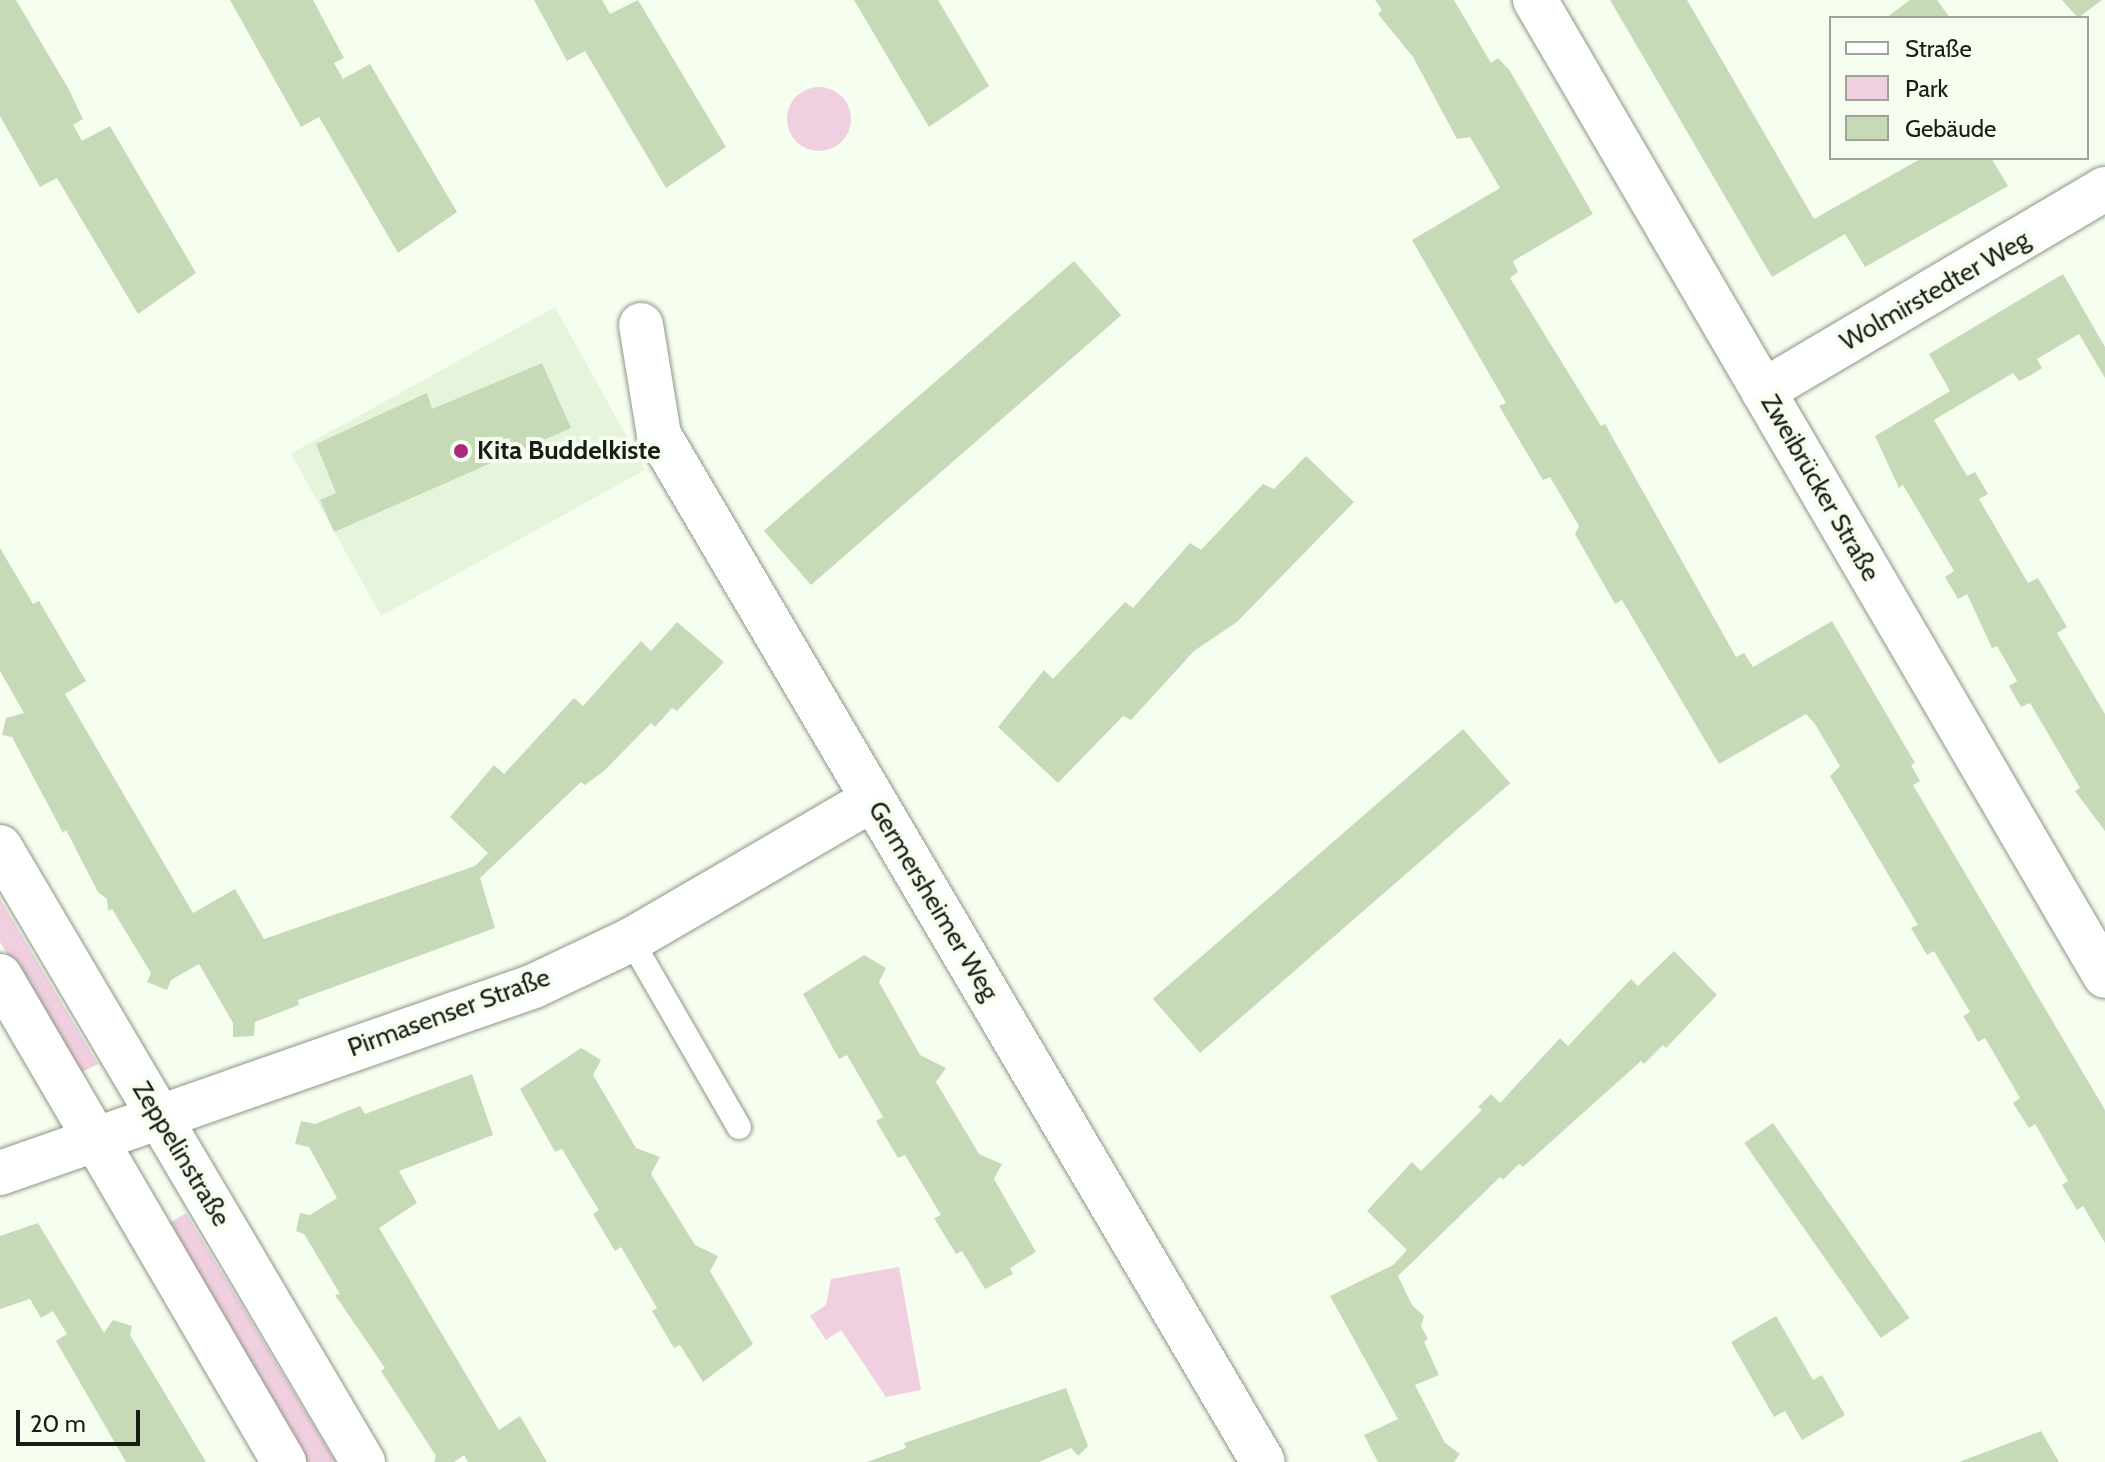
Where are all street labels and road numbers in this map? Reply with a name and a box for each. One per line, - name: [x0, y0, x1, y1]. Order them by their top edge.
- street label: Wolmirstedter Weg: [1835, 224, 2035, 358]
- street label: Zweibrücker Straße: [1754, 389, 1886, 587]
- street label: Germersheimer Weg: [861, 796, 1005, 1006]
- street label: Pirmasenser Straße: [344, 962, 554, 1064]
- street label: Zeppelinstraße: [126, 1076, 236, 1232]

